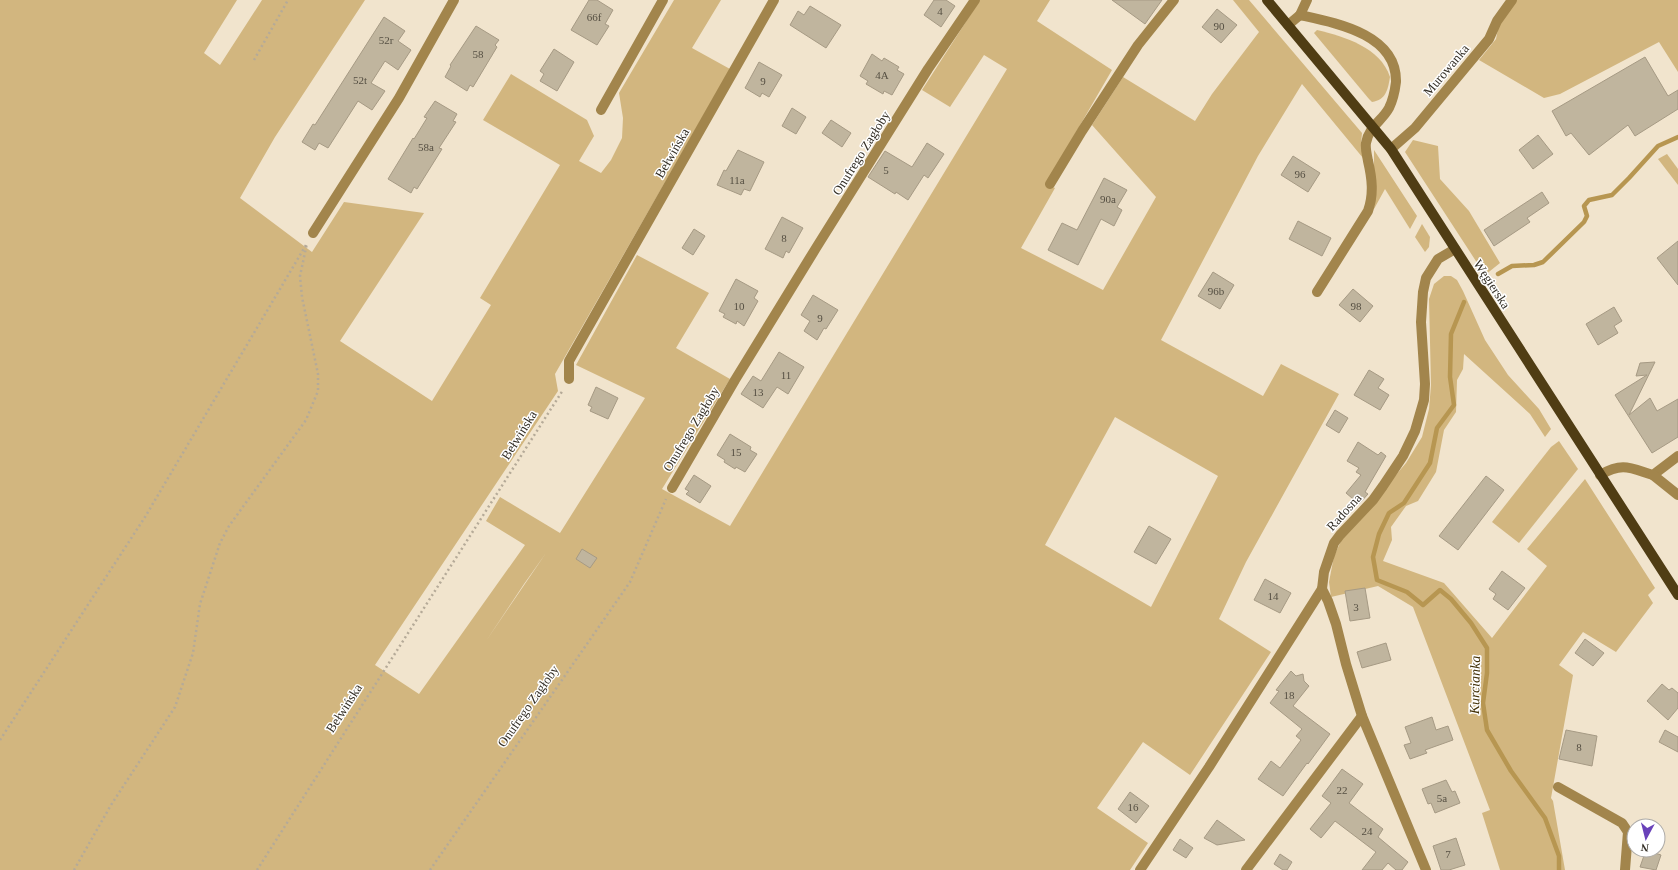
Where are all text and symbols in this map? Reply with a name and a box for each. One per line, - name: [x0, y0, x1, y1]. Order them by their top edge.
- house number: 4: [937, 5, 943, 17]
- house number: 66f: [587, 11, 602, 23]
- house number: 90: [1214, 20, 1225, 32]
- house number: 52r: [379, 34, 394, 46]
- street label: Murowanka: [1420, 41, 1472, 99]
- house number: 58: [473, 48, 484, 60]
- house number: 4A: [875, 69, 889, 81]
- house number: 52t: [353, 74, 367, 86]
- house number: 9: [760, 75, 766, 87]
- street label: Onufrego Zagłoby: [829, 108, 893, 198]
- street label: Bełwińska: [652, 125, 692, 181]
- house number: 58a: [418, 141, 434, 153]
- house number: 5: [883, 164, 889, 176]
- house number: 96: [1295, 168, 1306, 180]
- house number: 11a: [729, 174, 745, 186]
- house number: 90a: [1100, 193, 1116, 205]
- house number: 8: [781, 232, 787, 244]
- street label: Węgierska: [1471, 257, 1514, 312]
- house number: 96b: [1208, 285, 1225, 297]
- house number: 10: [734, 300, 745, 312]
- house number: 98: [1351, 300, 1362, 312]
- house number: 9: [817, 312, 823, 324]
- house number: 11: [781, 369, 791, 381]
- street label: Onufrego Zagłoby: [660, 383, 723, 474]
- house number: 13: [753, 386, 764, 398]
- street label: Bełwińska: [498, 408, 540, 462]
- house number: 15: [731, 446, 742, 458]
- street label: Radosna: [1323, 490, 1365, 534]
- house number: 14: [1268, 590, 1279, 602]
- house number: 3: [1353, 601, 1359, 613]
- water label: Kurcianka: [1467, 656, 1483, 715]
- street label: Onufrego Zagłoby: [494, 662, 562, 750]
- street label: Bełwińska: [323, 681, 365, 735]
- house number: 18: [1284, 689, 1295, 701]
- house number: 8: [1576, 741, 1582, 753]
- house number: 22: [1337, 784, 1348, 796]
- house number: 5a: [1437, 792, 1447, 804]
- house number: 16: [1128, 801, 1139, 813]
- north arrow: [1626, 818, 1666, 858]
- house number: 24: [1362, 825, 1373, 837]
- text: N: [1640, 841, 1649, 854]
- house number: 7: [1445, 848, 1451, 860]

